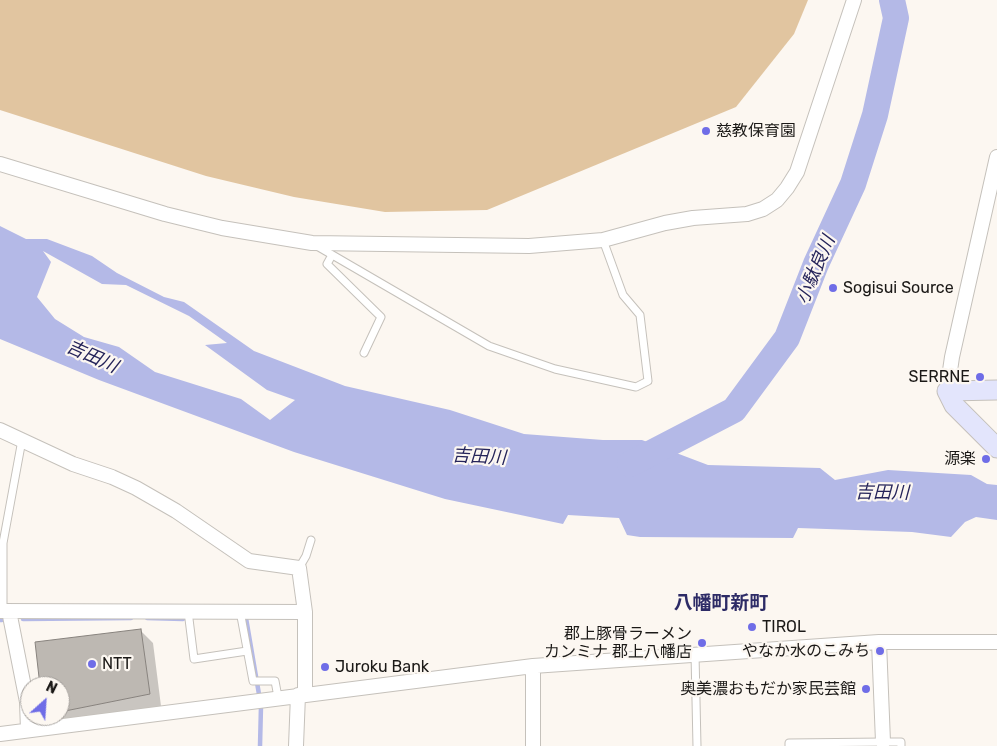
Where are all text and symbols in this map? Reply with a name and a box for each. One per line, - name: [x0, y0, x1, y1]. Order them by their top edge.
- place label: 慈教保育園: [716, 121, 796, 141]
- marker: 慈教保育園: [700, 125, 712, 137]
- water label: 小駄良川: [792, 233, 840, 307]
- place label: Sogisui Source: [843, 278, 954, 298]
- marker: Sogisui Source: [827, 282, 839, 294]
- water label: 吉田川: [63, 336, 121, 378]
- place label: SERRNE: [909, 367, 970, 387]
- marker: SERRNE: [974, 371, 986, 383]
- water label: 吉田川: [451, 445, 507, 469]
- place label: 源楽: [944, 449, 976, 469]
- marker: 源楽: [980, 453, 992, 465]
- water label: 吉田川: [855, 482, 909, 504]
- district label: 八幡町新町: [674, 593, 768, 615]
- place label: TIROL: [762, 617, 806, 637]
- marker: TIROL: [746, 621, 758, 633]
- place label: 郡上豚骨ラーメン カンミナ 郡上八幡店: [544, 624, 692, 662]
- marker: 郡上豚骨ラーメン カンミナ 郡上八幡店: [696, 637, 708, 649]
- place label: やなか水のこみち: [742, 641, 870, 661]
- marker: やなか水のこみち: [874, 645, 886, 657]
- place label: NTT: [102, 654, 132, 674]
- place label: Juroku Bank: [335, 657, 429, 677]
- marker: NTT: [86, 658, 98, 670]
- marker: Juroku Bank: [319, 661, 331, 673]
- north arrow: [20, 676, 70, 726]
- text: N: [43, 678, 60, 698]
- place label: 奥美濃おもだか家民芸館: [680, 679, 856, 699]
- marker: 奥美濃おもだか家民芸館: [860, 683, 872, 695]

